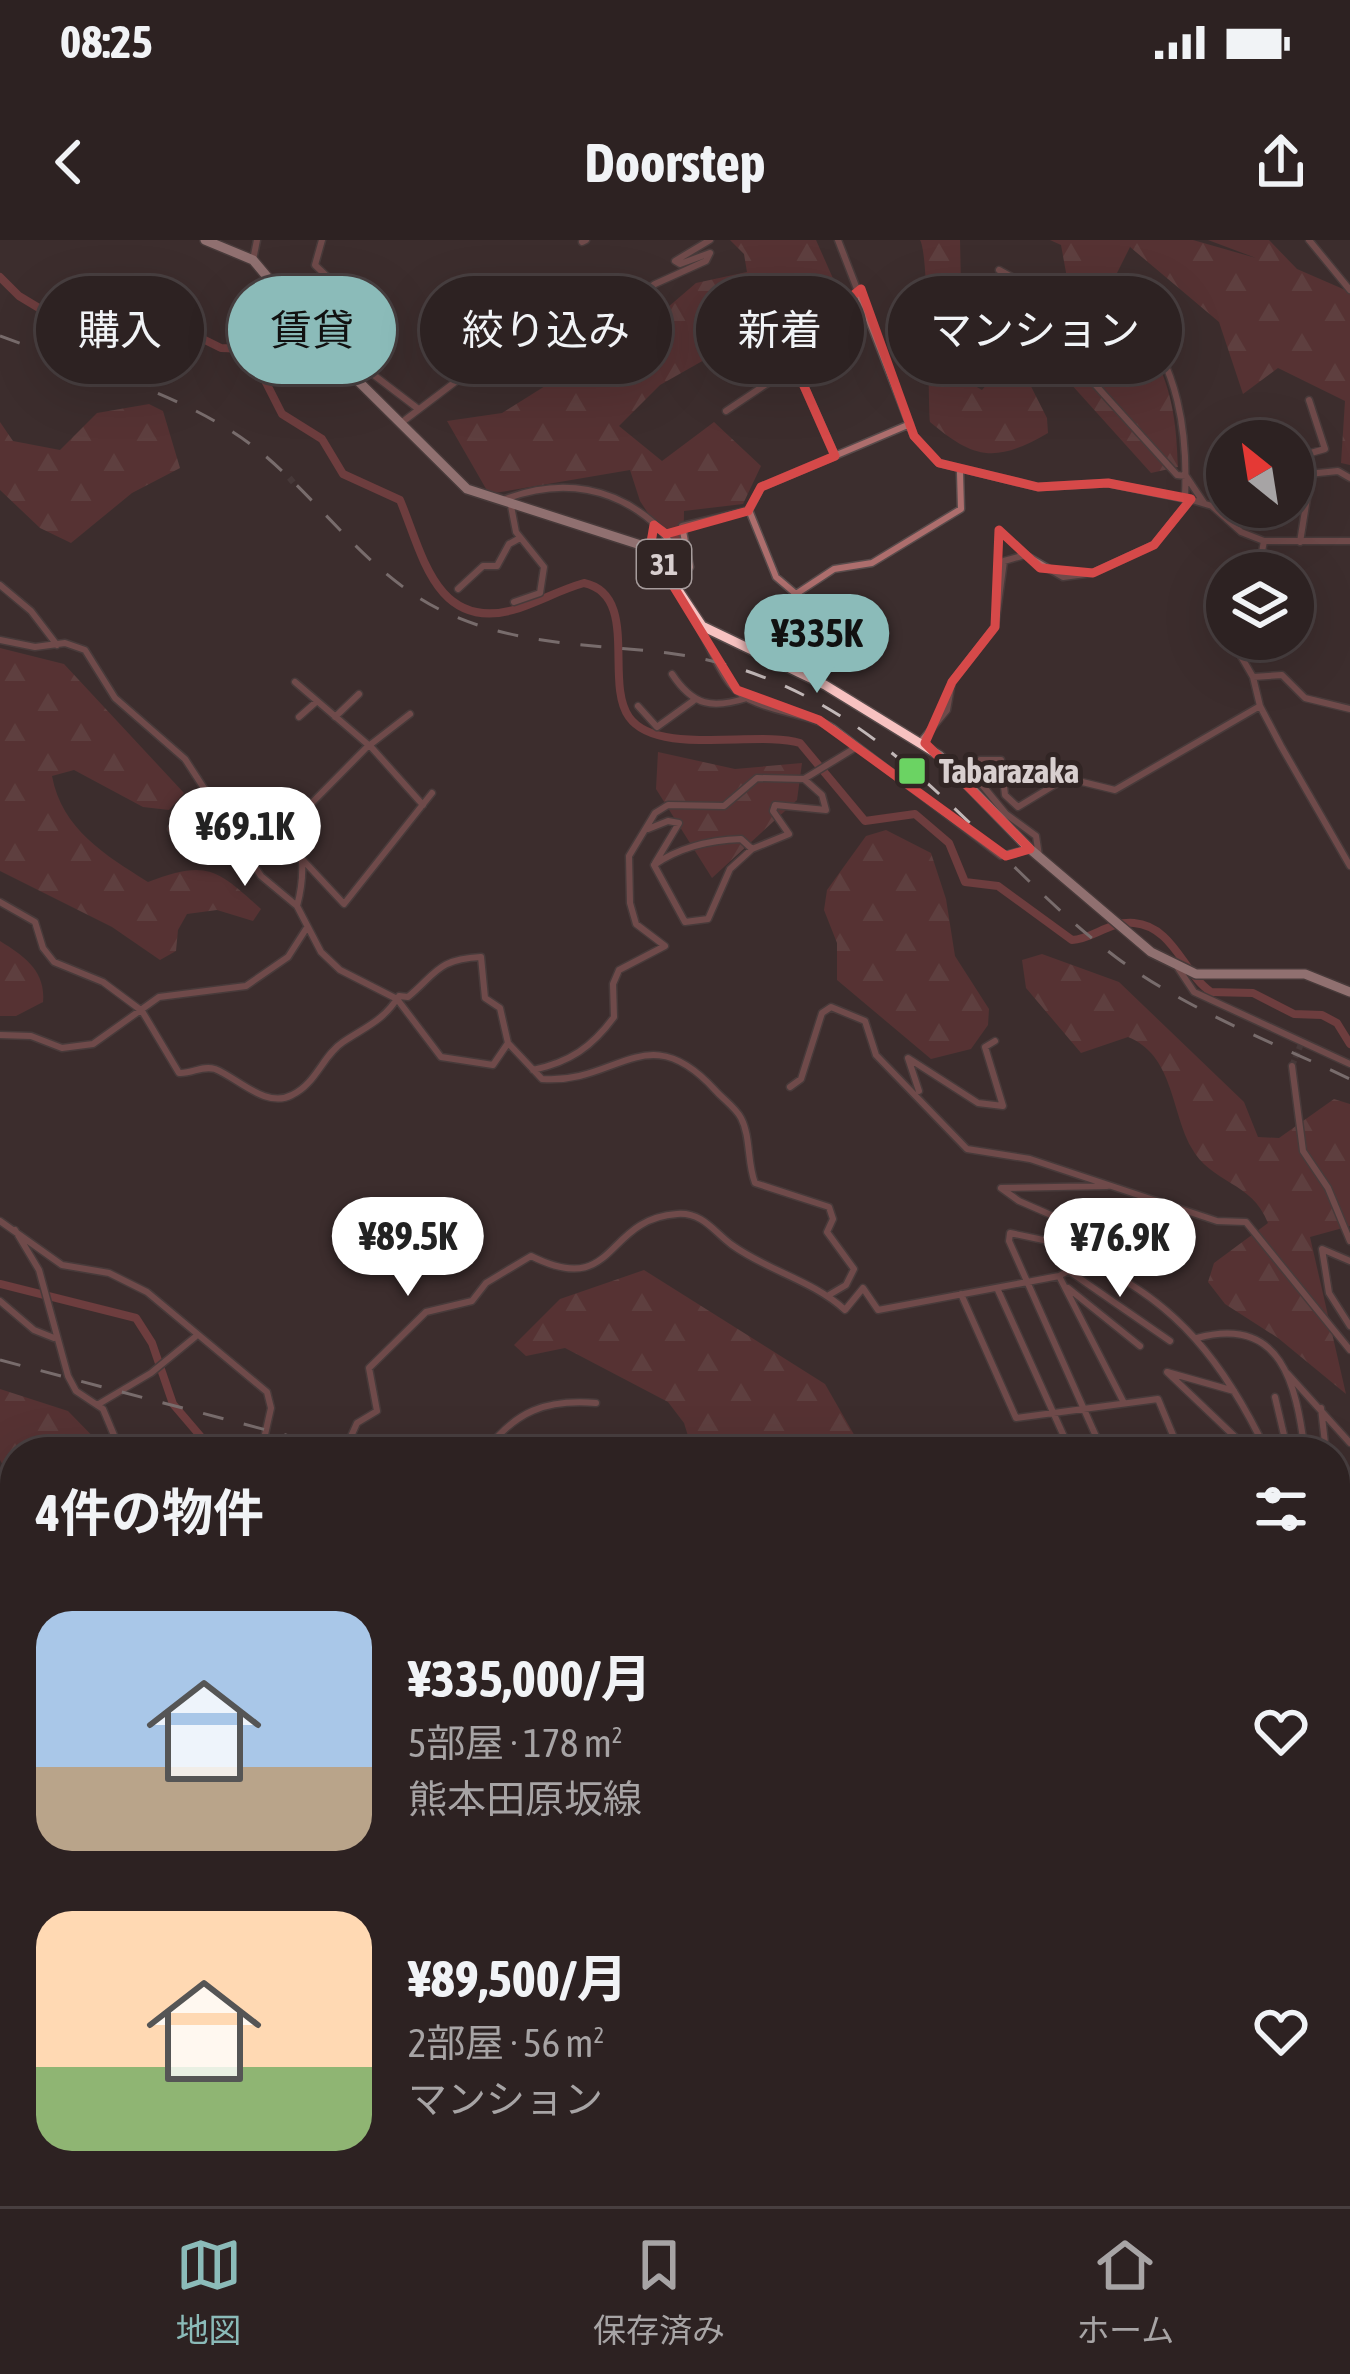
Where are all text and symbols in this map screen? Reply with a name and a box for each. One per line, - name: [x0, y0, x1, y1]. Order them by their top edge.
- text: 08:25: [60, 16, 153, 68]
- icon: back: [36, 129, 102, 195]
- icon: share: [1248, 129, 1314, 195]
- text: Doorstep: [584, 132, 766, 193]
- chip: 購入: [36, 276, 204, 384]
- chip: 賃貸: [228, 276, 396, 384]
- chip: 絞り込み: [420, 276, 672, 384]
- chip: 新着: [696, 276, 864, 384]
- chip: マンション: [888, 276, 1182, 384]
- north arrow: [1206, 420, 1314, 528]
- map controls: [1206, 420, 1314, 660]
- road number: 31: [637, 540, 691, 588]
- button: layers: [1206, 552, 1314, 660]
- pin: ¥335K: [733, 594, 901, 696]
- text: ¥335K: [771, 611, 863, 655]
- place label: Tabarazaka: [939, 752, 1079, 790]
- marker: Tabarazaka: [896, 755, 928, 787]
- pin: ¥69.1K: [147, 787, 343, 889]
- text: ¥69.1K: [196, 804, 294, 848]
- pin: ¥89.5K: [310, 1197, 506, 1299]
- pin: ¥76.9K: [1022, 1198, 1218, 1300]
- text: ¥89.5K: [359, 1214, 457, 1258]
- text: ¥76.9K: [1071, 1215, 1169, 1259]
- icon: filters: [1248, 1476, 1314, 1542]
- text: 4件の物件: [36, 1483, 264, 1542]
- text: ¥335,000/月: [408, 1649, 652, 1708]
- icon: home: [132, 1659, 276, 1803]
- icon: heart: [1248, 1698, 1314, 1764]
- text: 5部屋 · 178 m²: [408, 1721, 623, 1765]
- text: 熊本田原坂線: [408, 1777, 642, 1821]
- text: ¥89,500/月: [408, 1949, 628, 2008]
- icon: home: [132, 1959, 276, 2103]
- icon: heart: [1248, 1998, 1314, 2064]
- text: 2部屋 · 56 m²: [408, 2021, 604, 2065]
- text: マンション: [408, 2077, 603, 2121]
- tab: 地図: [176, 2232, 242, 2352]
- tab: 保存済み: [593, 2232, 725, 2352]
- tab: ホーム: [1076, 2232, 1174, 2352]

